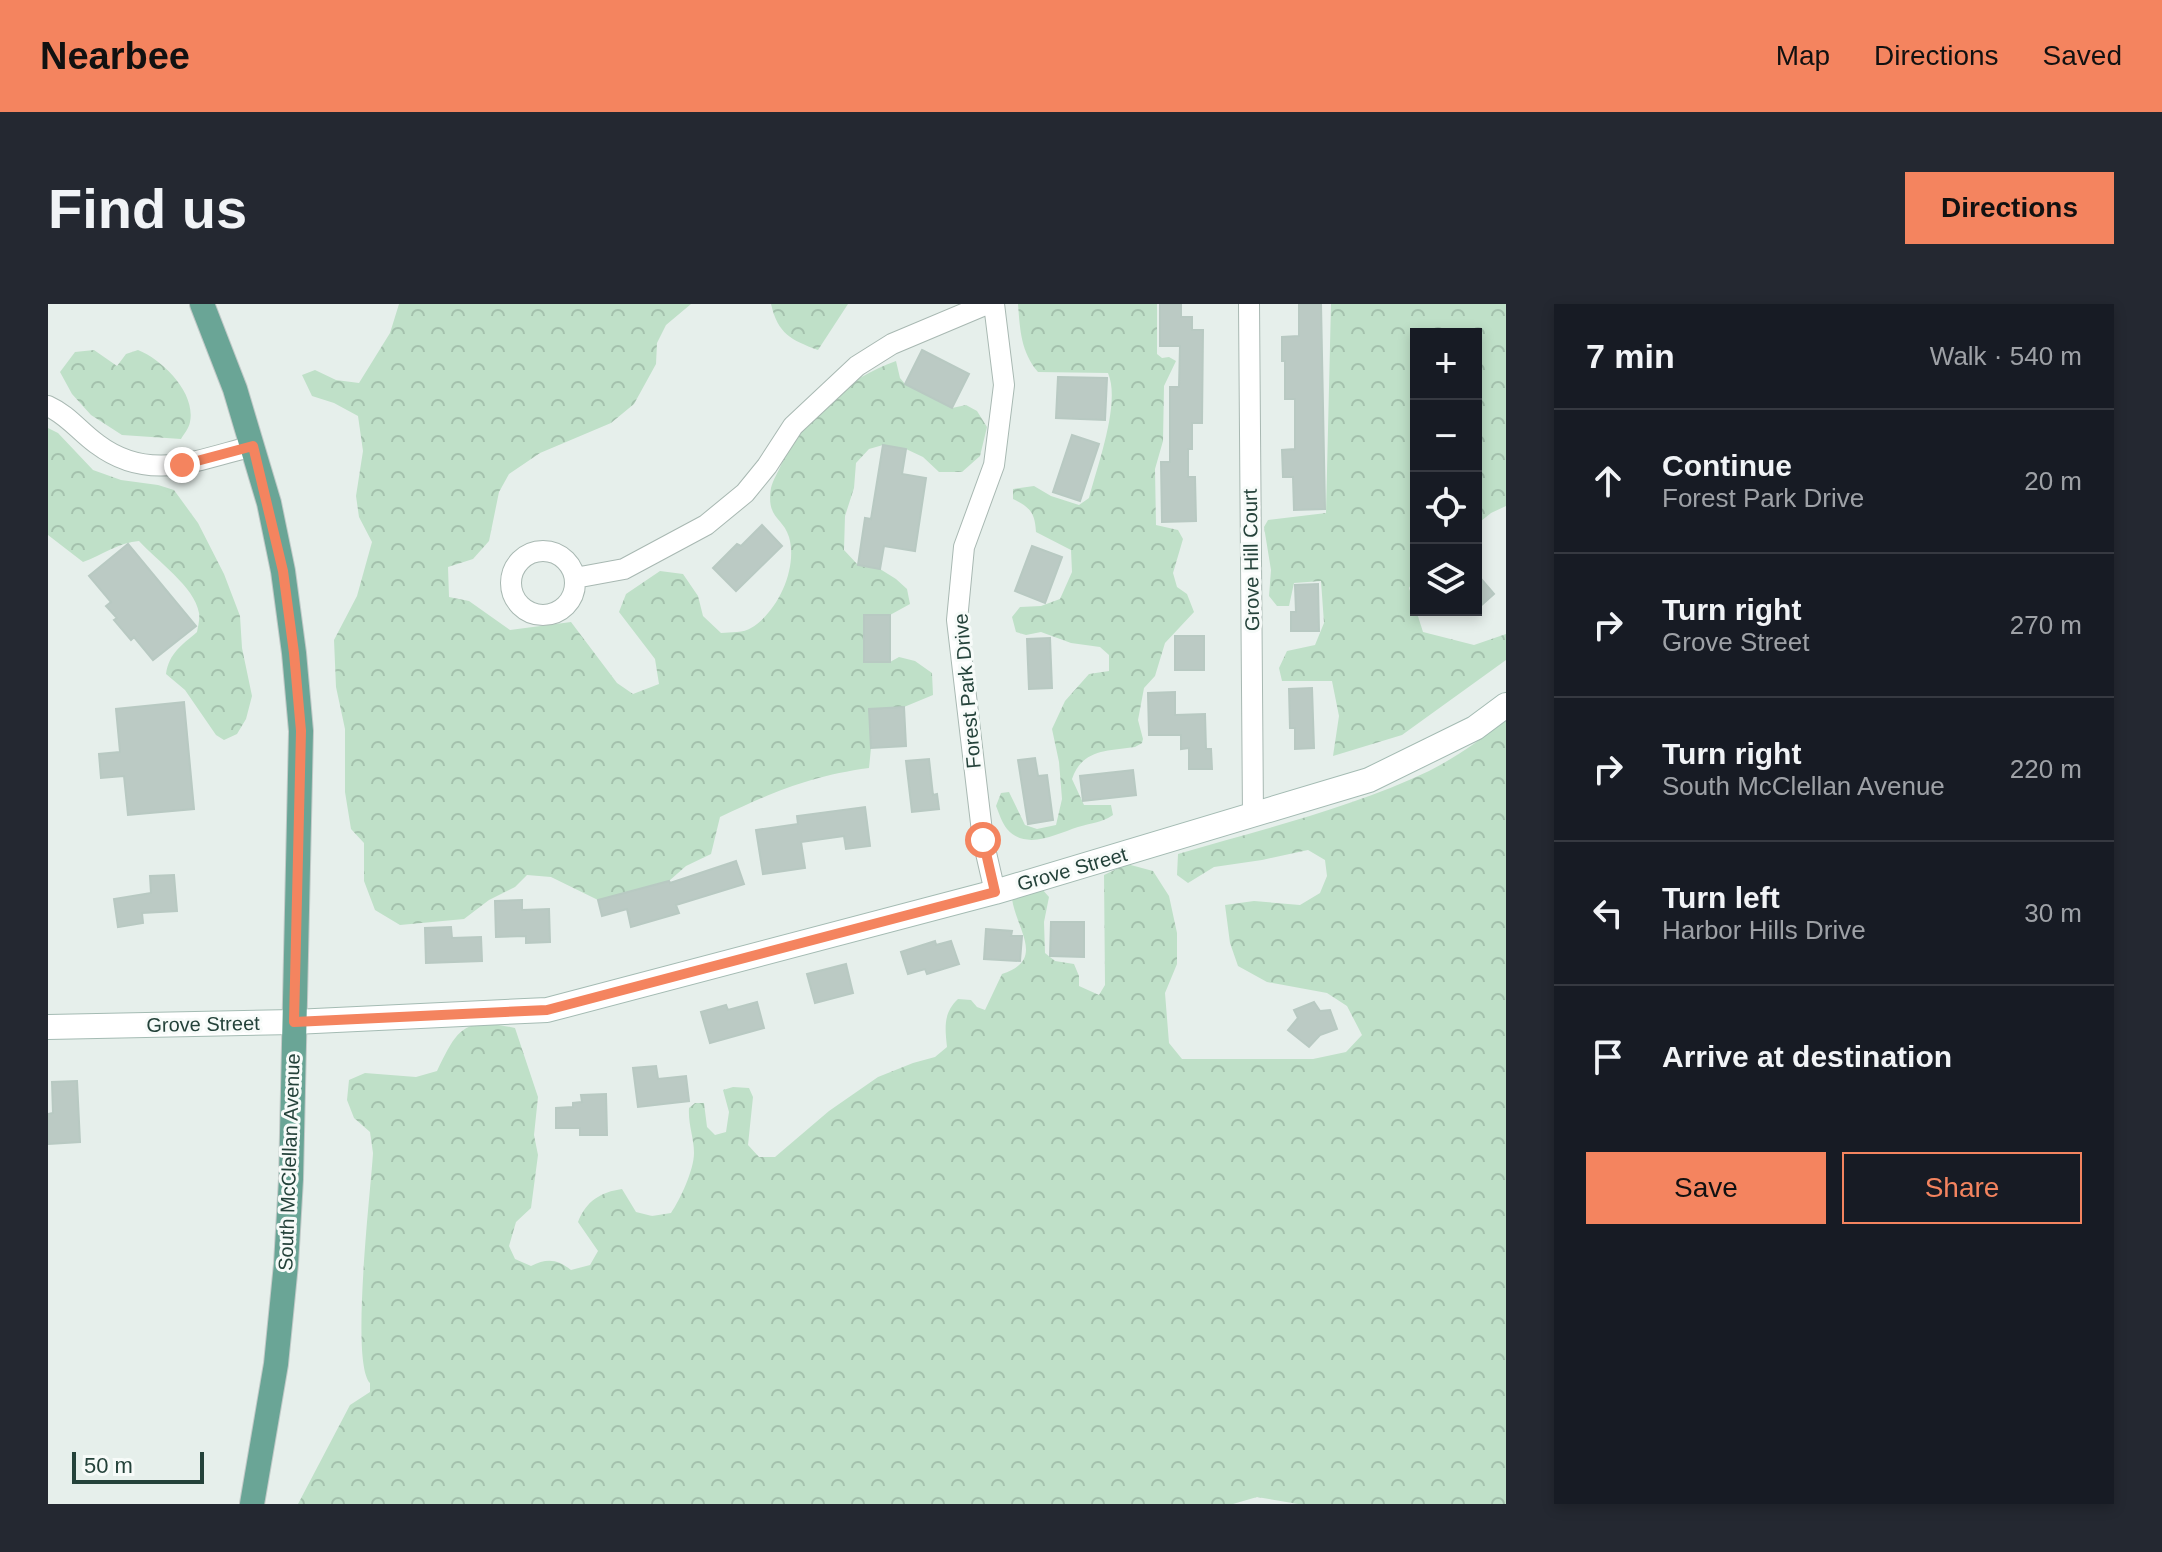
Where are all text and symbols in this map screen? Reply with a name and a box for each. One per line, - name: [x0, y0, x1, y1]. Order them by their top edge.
- text: Nearbee: [40, 35, 190, 77]
- text: Map: [1776, 40, 1830, 71]
- text: Directions: [1874, 40, 1999, 71]
- text: Saved: [2043, 40, 2122, 71]
- button: Directions: [1905, 172, 2114, 244]
- text: Find us: [48, 177, 247, 240]
- map controls: [1410, 328, 1482, 616]
- button: +: [1410, 328, 1482, 400]
- text: 7 min: [1586, 337, 1675, 375]
- text: Walk · 540 m: [1930, 341, 2082, 371]
- button: −: [1410, 400, 1482, 472]
- route end: [164, 447, 200, 483]
- text: Continue: [1662, 449, 1792, 482]
- icon: ahead: [1586, 459, 1630, 503]
- text: 20 m: [2024, 466, 2082, 496]
- button: locate: [1410, 472, 1482, 544]
- text: Forest Park Drive: [1662, 483, 1864, 513]
- street label: Grove Hill Court: [1239, 488, 1263, 631]
- button: layers: [1410, 544, 1482, 616]
- text: Turn right: [1662, 593, 1801, 626]
- icon: right: [1586, 603, 1630, 647]
- text: 270 m: [2010, 610, 2082, 640]
- street label: Forest Park Drive: [949, 613, 985, 769]
- text: Grove Street: [1662, 627, 1809, 657]
- text: Turn right: [1662, 737, 1801, 770]
- icon: right: [1586, 747, 1630, 791]
- text: 220 m: [2010, 754, 2082, 784]
- text: South McClellan Avenue: [1662, 771, 1945, 801]
- route start: [965, 822, 1001, 858]
- street label: Grove Street: [1014, 843, 1130, 895]
- text: Turn left: [1662, 881, 1780, 914]
- icon: left: [1586, 891, 1630, 935]
- text: 30 m: [2024, 898, 2082, 928]
- text: Harbor Hills Drive: [1662, 915, 1866, 945]
- street label: Grove Street: [146, 1012, 260, 1036]
- icon: arrive: [1586, 1035, 1630, 1079]
- text: Arrive at destination: [1662, 1040, 1952, 1073]
- street label: South McClellan Avenue: [274, 1053, 304, 1271]
- button: Save: [1586, 1152, 1826, 1224]
- button: Share: [1842, 1152, 2082, 1224]
- scale bar: [72, 1448, 204, 1484]
- text: 50 m: [84, 1453, 133, 1478]

